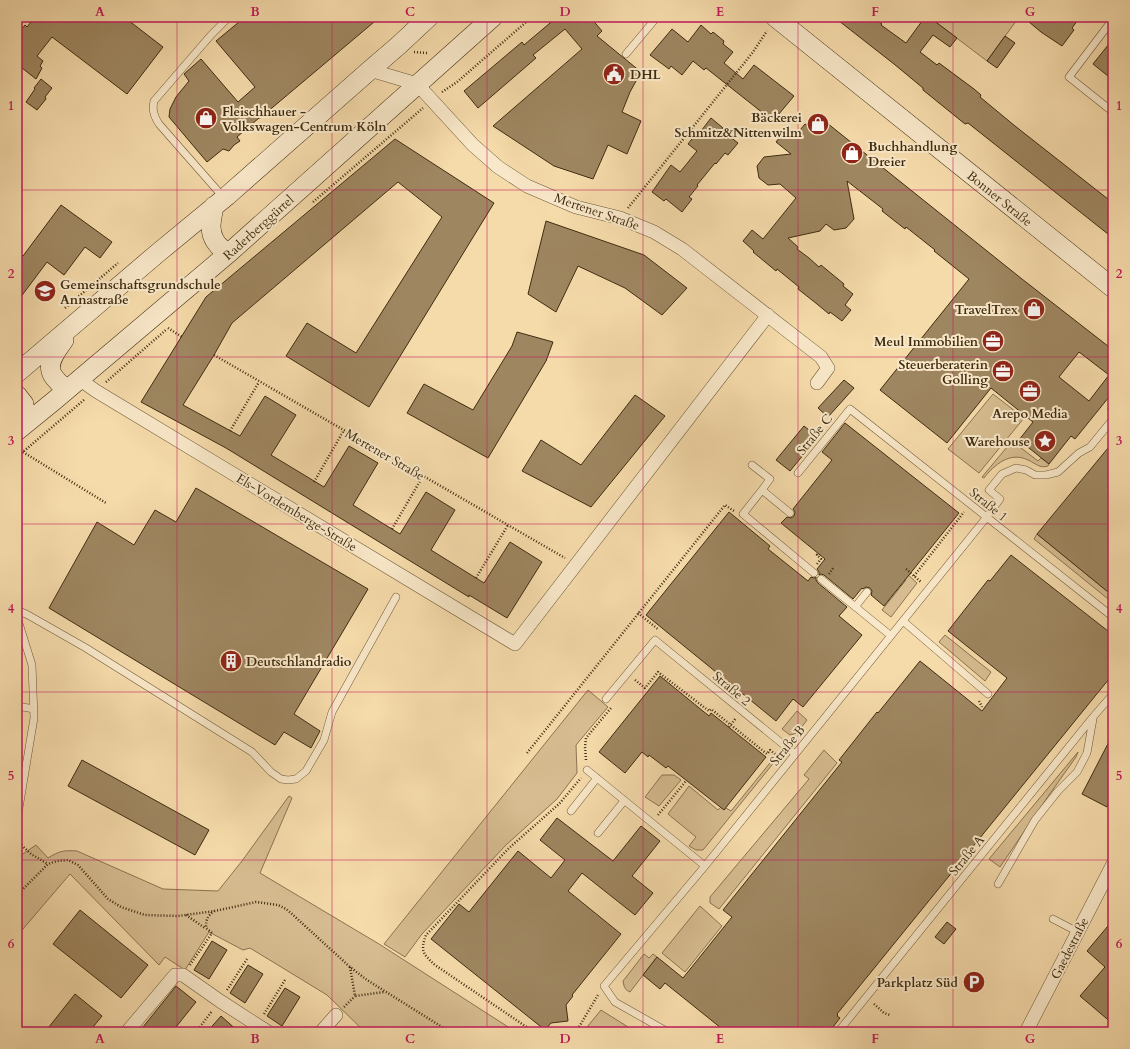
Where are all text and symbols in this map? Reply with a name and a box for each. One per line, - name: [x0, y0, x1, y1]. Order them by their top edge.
- text: A: [95, 3, 105, 21]
- text: B: [250, 3, 260, 21]
- text: C: [405, 3, 415, 21]
- text: D: [559, 3, 571, 21]
- text: E: [716, 3, 724, 21]
- text: F: [871, 3, 879, 21]
- text: G: [1025, 3, 1036, 21]
- public building icon: DHL: [601, 61, 627, 87]
- place label: DHL: [630, 66, 662, 84]
- text: 1: [8, 97, 14, 115]
- text: 1: [1116, 97, 1122, 115]
- place label: Fleischhauer - Volkswagen-Centrum Köln: [222, 103, 387, 136]
- shop icon: Fleischhauer - Volkswagen-Centrum Köln: [193, 105, 219, 131]
- place label: Bäckerei Schmitz&Nittenwilm: [675, 109, 802, 142]
- shop icon: Bäckerei Schmitz&Nittenwilm: [805, 111, 831, 137]
- place label: Buchhandlung Dreier: [868, 138, 957, 171]
- shop icon: Buchhandlung Dreier: [839, 140, 865, 166]
- street label: Bonner Straße: [963, 167, 1036, 231]
- street label: Mertener Straße: [552, 189, 642, 235]
- street label: Raderberggürtel: [219, 191, 298, 264]
- text: 2: [8, 265, 15, 283]
- text: 2: [1116, 265, 1123, 283]
- place label: Gemeinschaftsgrundschule Annastraße: [60, 276, 221, 309]
- school or university icon: Gemeinschaftsgrundschule Annastraße: [32, 278, 58, 304]
- shop icon: TravelTrex: [1021, 296, 1047, 322]
- place label: TravelTrex: [955, 301, 1018, 319]
- office icon: Meul Immobilien: [980, 328, 1006, 354]
- place label: Meul Immobilien: [874, 333, 979, 351]
- place label: Steuerberaterin Golling: [899, 356, 989, 389]
- office icon: Steuerberaterin Golling: [990, 358, 1016, 384]
- office icon: Arepo Media: [1017, 378, 1043, 404]
- place label: Arepo Media: [992, 405, 1068, 423]
- street label: Straße C: [793, 410, 837, 459]
- street label: Mertener Straße: [341, 425, 428, 485]
- place icon: Warehouse: [1032, 428, 1058, 454]
- text: 3: [8, 432, 15, 450]
- text: 3: [1116, 432, 1123, 450]
- place label: Warehouse: [963, 433, 1030, 451]
- street label: Els-Vordemberge-Straße: [233, 470, 360, 556]
- street label: Straße 1: [965, 484, 1011, 526]
- text: 4: [8, 600, 15, 618]
- text: 4: [1116, 600, 1123, 618]
- building icon: Deutschlandradio: [218, 648, 244, 674]
- place label: Deutschlandradio: [246, 653, 352, 671]
- street label: Straße 2: [708, 667, 755, 710]
- street label: Straße B: [766, 722, 810, 770]
- text: 5: [8, 767, 14, 785]
- text: 5: [1116, 767, 1122, 785]
- street label: Straße A: [945, 831, 989, 880]
- street label: Gaedestraße: [1047, 914, 1093, 982]
- text: 6: [8, 935, 15, 953]
- text: 6: [1116, 935, 1123, 953]
- parking icon: Parkplatz Süd: [961, 969, 987, 995]
- place label: Parkplatz Süd: [877, 974, 959, 992]
- text: A: [95, 1030, 105, 1048]
- text: B: [250, 1030, 260, 1048]
- text: C: [405, 1030, 415, 1048]
- text: D: [559, 1030, 571, 1048]
- text: E: [716, 1030, 724, 1048]
- text: F: [871, 1030, 879, 1048]
- text: G: [1025, 1030, 1036, 1048]

